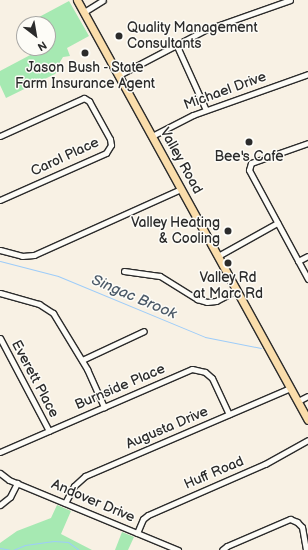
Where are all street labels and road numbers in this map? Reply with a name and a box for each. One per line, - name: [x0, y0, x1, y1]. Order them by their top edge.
- street label: Michael Drive: [181, 68, 269, 114]
- street label: Valley Road: [156, 125, 206, 197]
- street label: Carol Place: [28, 134, 102, 180]
- street label: Everett Place: [8, 338, 62, 420]
- street label: Burnside Place: [72, 360, 168, 414]
- street label: Augusta Drive: [123, 403, 211, 453]
- street label: Huff Road: [182, 453, 246, 493]
- street label: Andover Drive: [49, 476, 137, 526]

